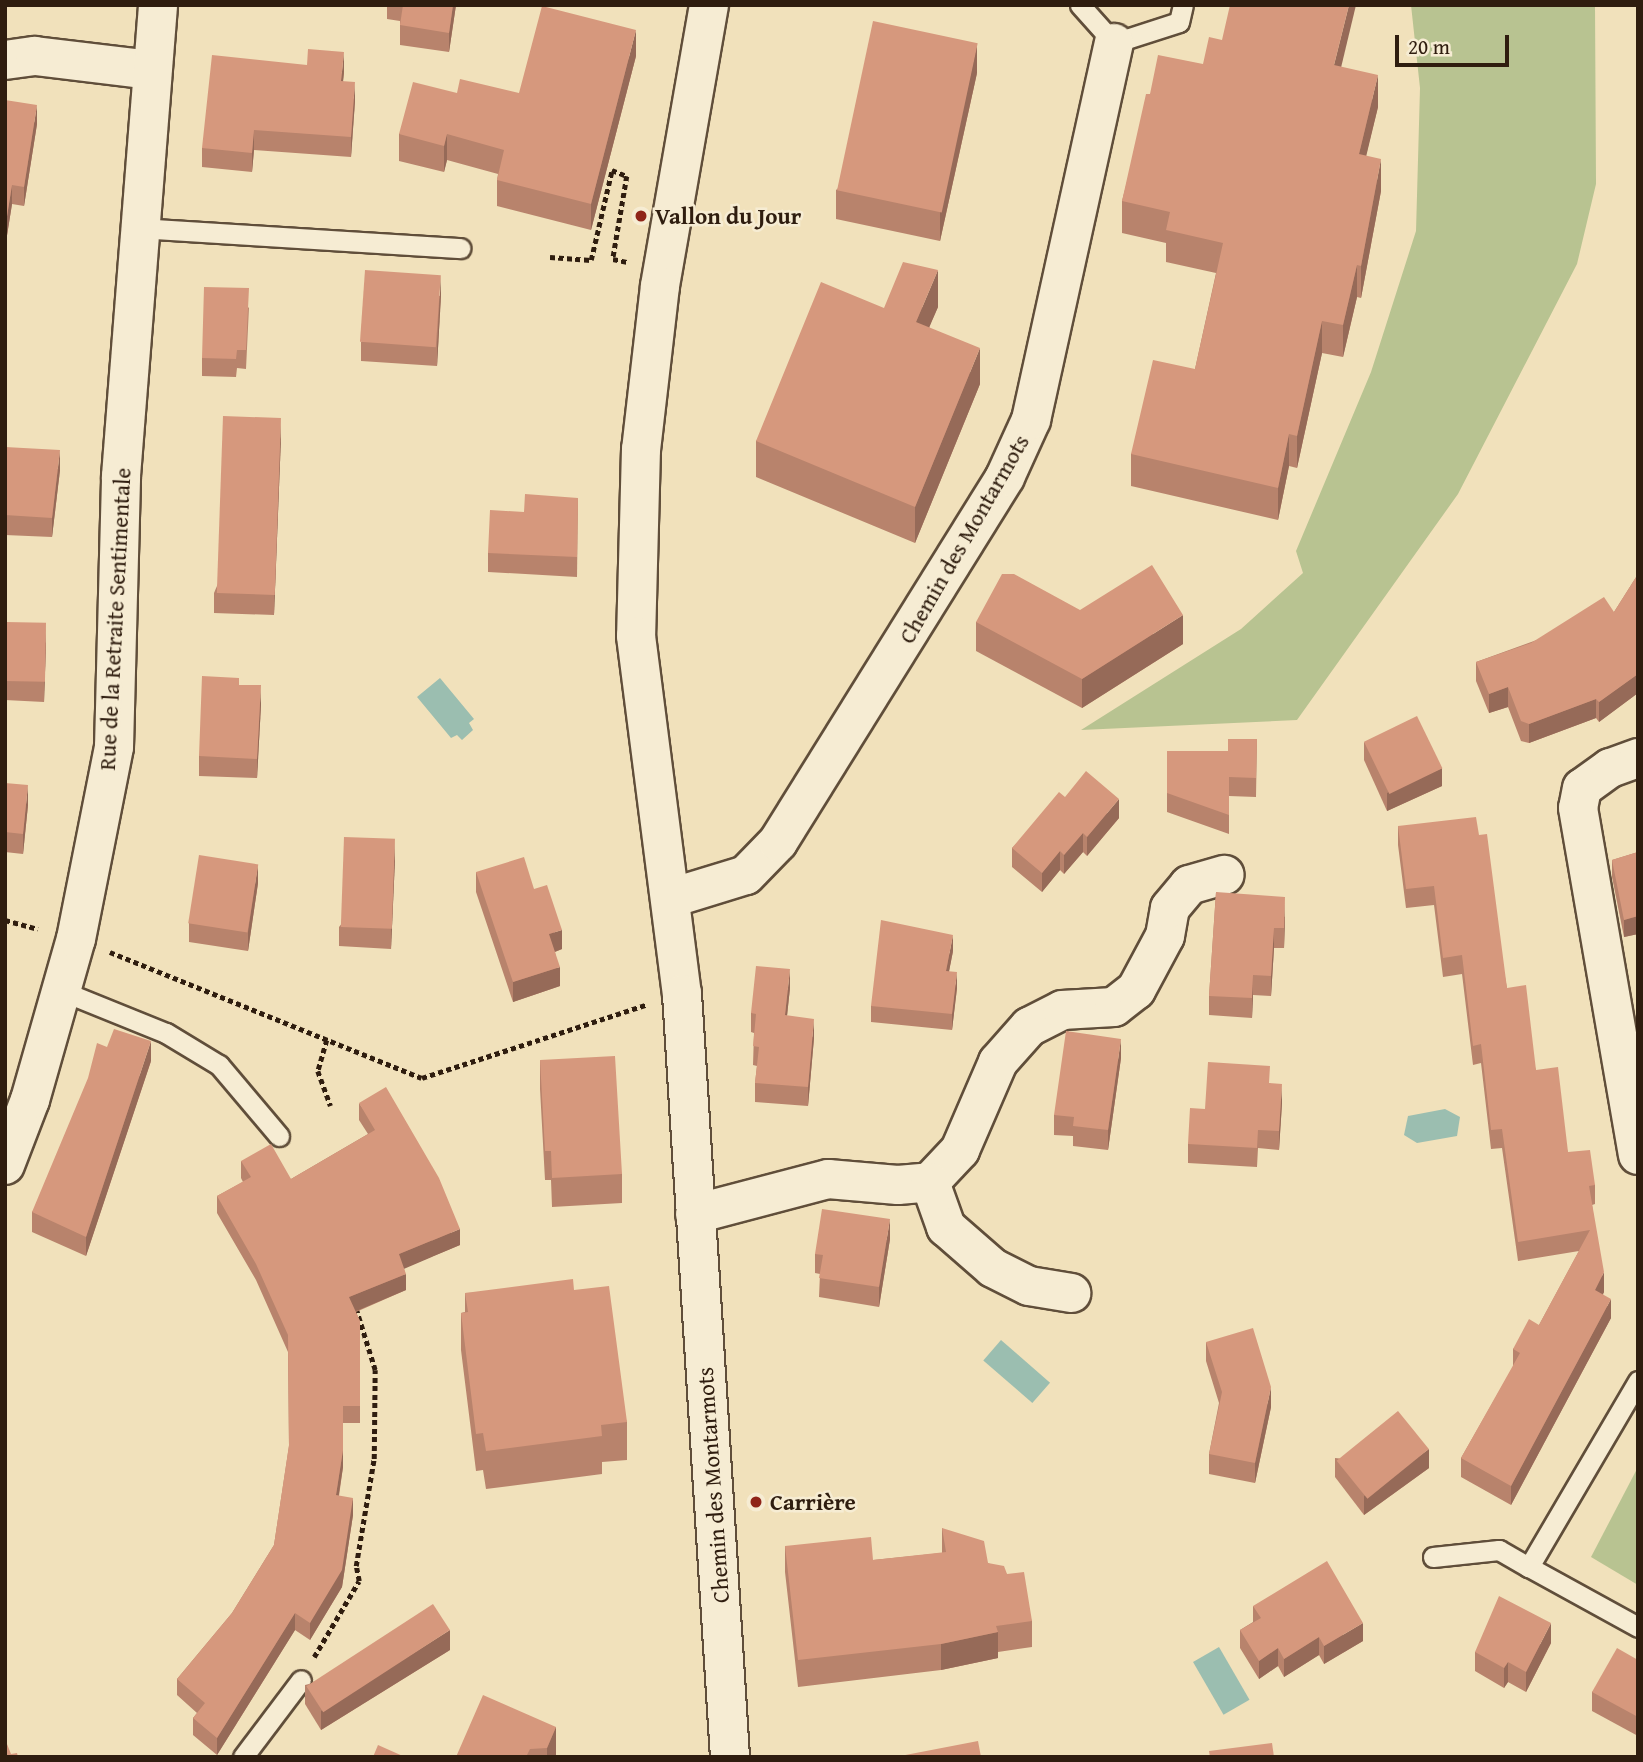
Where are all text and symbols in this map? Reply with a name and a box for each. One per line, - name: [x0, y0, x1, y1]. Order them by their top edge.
- scale bar: [1398, 21, 1512, 65]
- text: 20 m: [1408, 31, 1450, 62]
- place label: Vallon du Jour: [655, 202, 801, 230]
- marker: Vallon du Jour: [633, 208, 649, 224]
- street label: Chemin des Montarmots: [893, 430, 1035, 648]
- street label: Rue de la Retraite Sentimentale: [93, 467, 137, 771]
- street label: Chemin des Montarmots: [691, 1366, 735, 1604]
- place label: Carrière: [770, 1488, 856, 1516]
- marker: Carrière: [748, 1494, 764, 1510]

